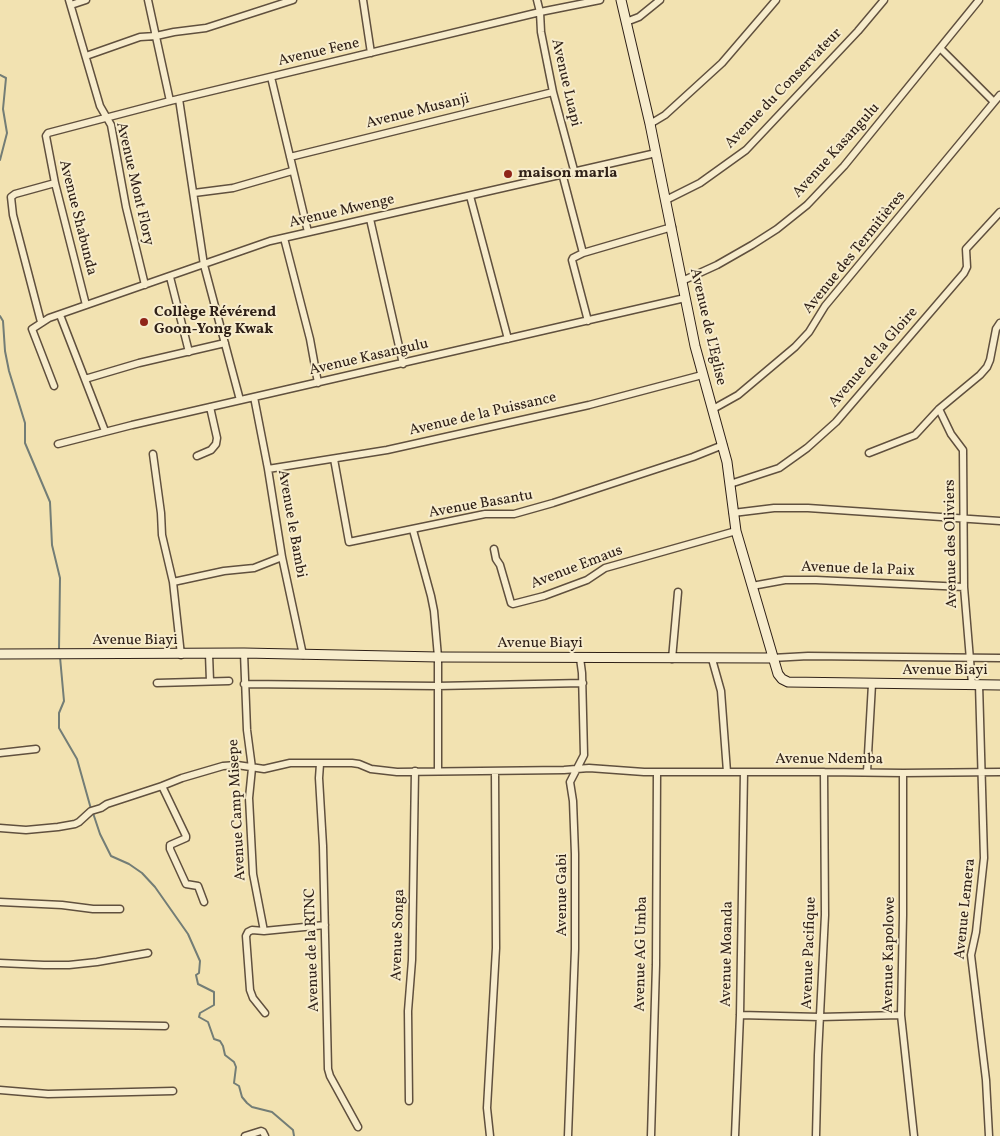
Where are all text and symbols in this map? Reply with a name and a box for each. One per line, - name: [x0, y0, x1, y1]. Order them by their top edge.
- street label: Avenue du Conservateur: [722, 25, 846, 153]
- street label: Avenue Fene: [277, 35, 361, 71]
- street label: Avenue Luapi: [546, 37, 584, 129]
- street label: Avenue Musanji: [364, 90, 472, 134]
- street label: Avenue Kasangulu: [790, 100, 884, 202]
- street label: Avenue Mont Flory: [111, 120, 157, 248]
- street label: Avenue Shabunda: [54, 158, 100, 278]
- place label: maison marla: [518, 165, 617, 183]
- marker: maison marla: [502, 168, 514, 180]
- street label: Avenue des Termitières: [800, 188, 910, 318]
- street label: Avenue Mwenge: [288, 191, 396, 233]
- street label: Avenue de L'Eglise: [685, 267, 729, 387]
- place label: Collège Révérend Goon-Yong Kwak: [154, 304, 276, 339]
- street label: Avenue de la Gloire: [826, 304, 922, 412]
- marker: Collège Révérend Goon-Yong Kwak: [138, 316, 150, 328]
- street label: Avenue Kasangulu: [308, 336, 430, 380]
- street label: Avenue de la Puissance: [408, 389, 558, 441]
- street label: Avenue le Bambi: [273, 469, 309, 579]
- street label: Avenue des Oliviers: [942, 479, 962, 609]
- street label: Avenue Basantu: [428, 487, 534, 523]
- street label: Avenue Emaus: [529, 542, 625, 594]
- street label: Avenue de la Paix: [801, 559, 915, 581]
- street label: Avenue Biayi: [92, 632, 178, 650]
- street label: Avenue Biayi: [497, 635, 583, 653]
- street label: Avenue Biayi: [902, 662, 988, 680]
- street label: Avenue Camp Misepe: [225, 739, 251, 881]
- street label: Avenue Ndemba: [775, 751, 883, 769]
- street label: Avenue Gabi: [554, 853, 572, 937]
- street label: Avenue Lemera: [952, 857, 980, 961]
- street label: Avenue de la RTNC: [302, 888, 324, 1012]
- street label: Avenue Songa: [388, 889, 410, 981]
- street label: Avenue AG Umba: [632, 896, 652, 1012]
- street label: Avenue Pacifique: [799, 896, 821, 1010]
- street label: Avenue Kapolowe: [880, 896, 900, 1014]
- street label: Avenue Moanda: [718, 901, 738, 1007]

